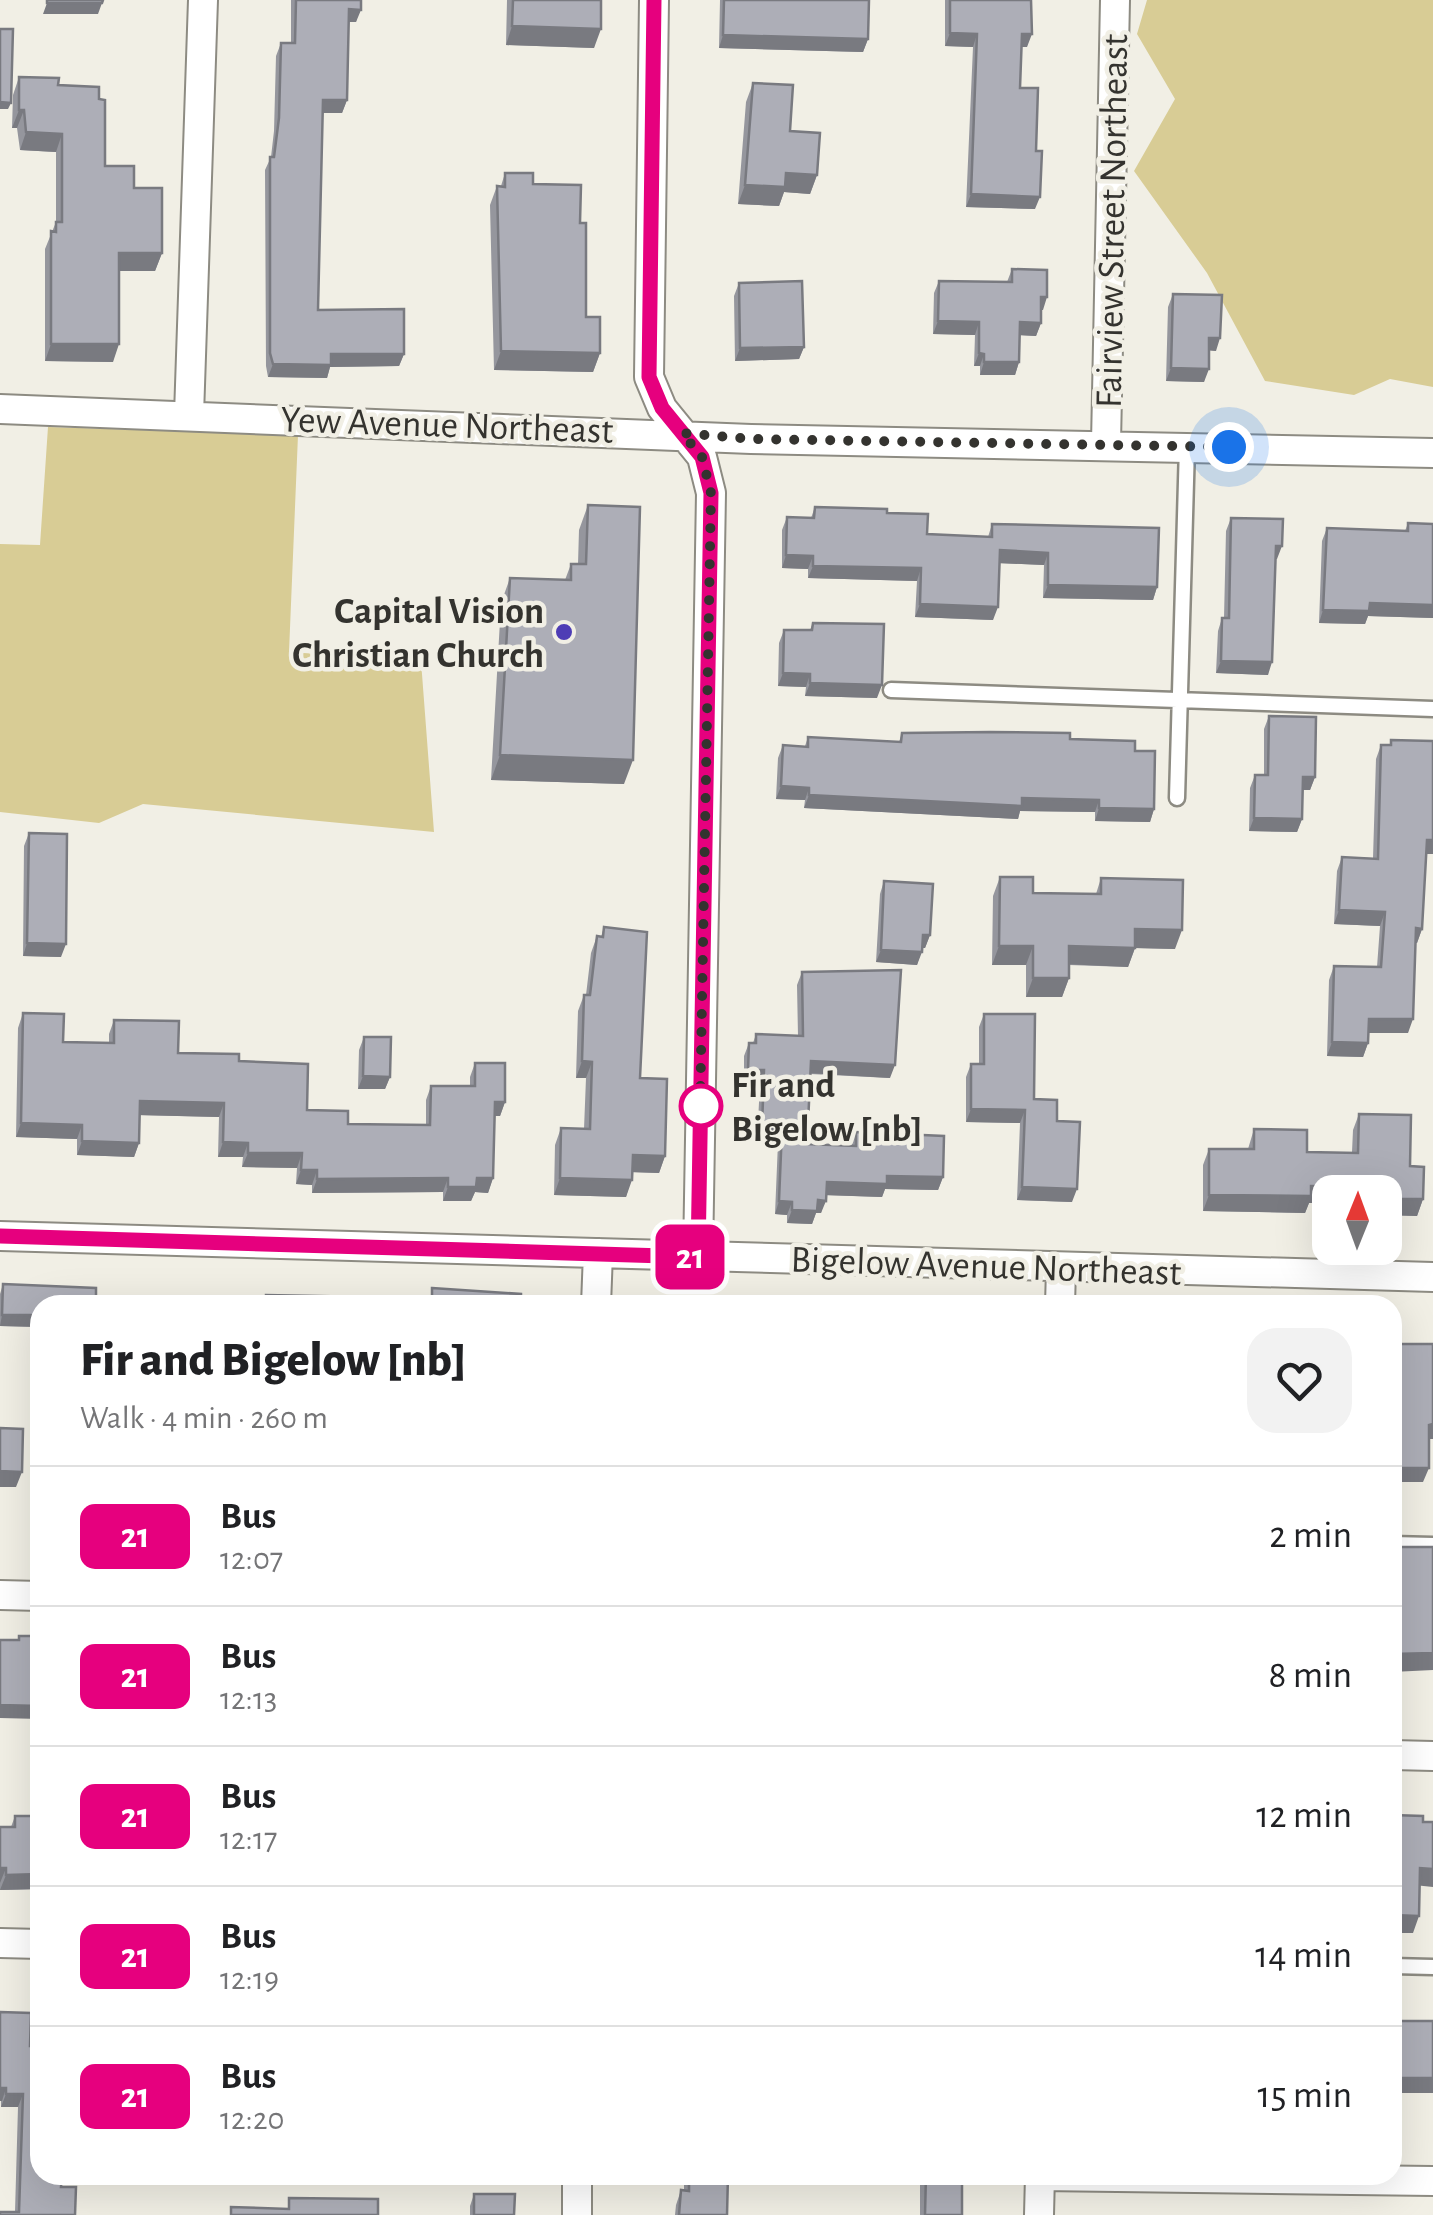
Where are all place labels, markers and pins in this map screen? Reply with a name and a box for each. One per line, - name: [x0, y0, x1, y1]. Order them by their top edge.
- place label: Capital Vision Christian Church: [292, 593, 544, 675]
- marker: Capital Vision Christian Church: [553, 621, 575, 643]
- place label: Fir and Bigelow [nb]: [731, 1067, 923, 1149]
- marker: Fir and Bigelow [nb]: [680, 1085, 722, 1127]

